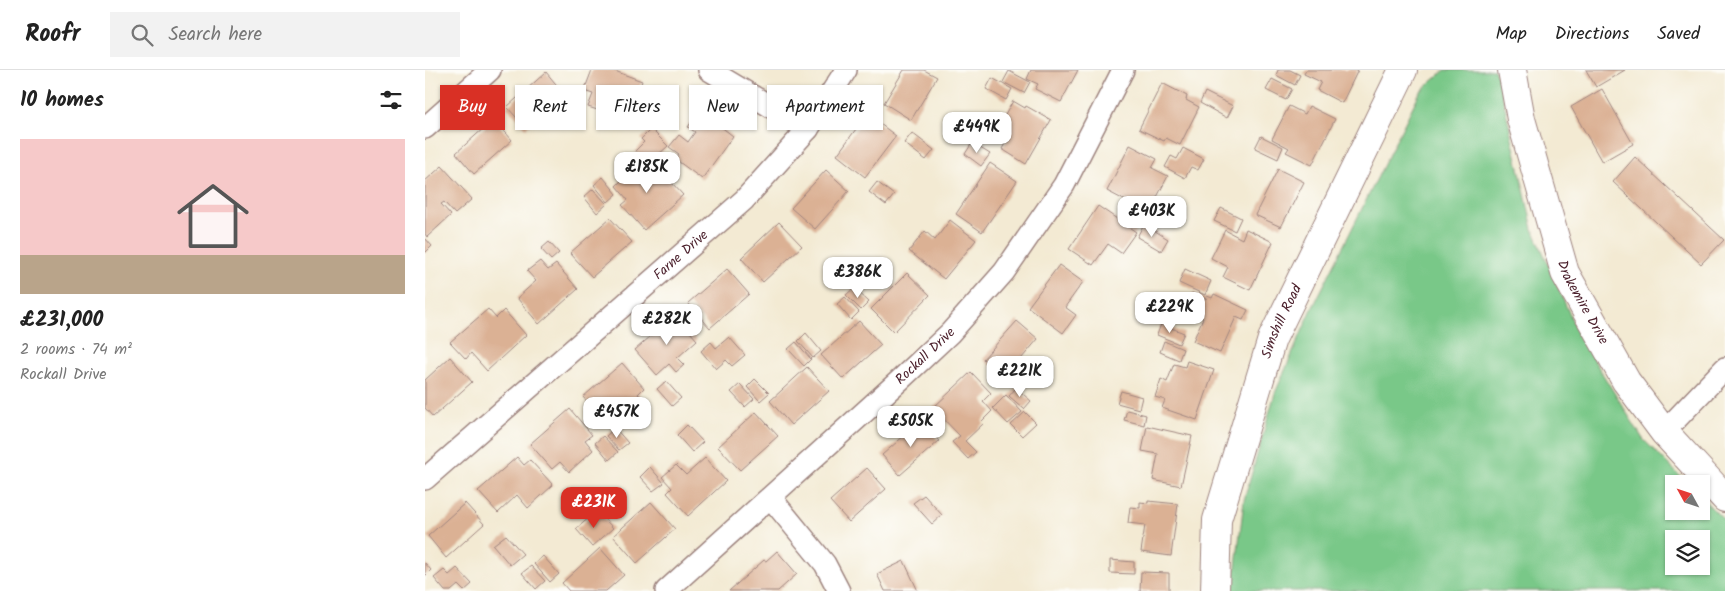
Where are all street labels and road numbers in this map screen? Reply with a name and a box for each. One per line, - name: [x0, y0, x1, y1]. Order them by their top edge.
- street label: Farne Drive: [648, 224, 714, 286]
- street label: Drakemire Drive: [1551, 258, 1615, 349]
- street label: Simshill Road: [1256, 280, 1308, 361]
- street label: Rockall Drive: [890, 322, 961, 390]

